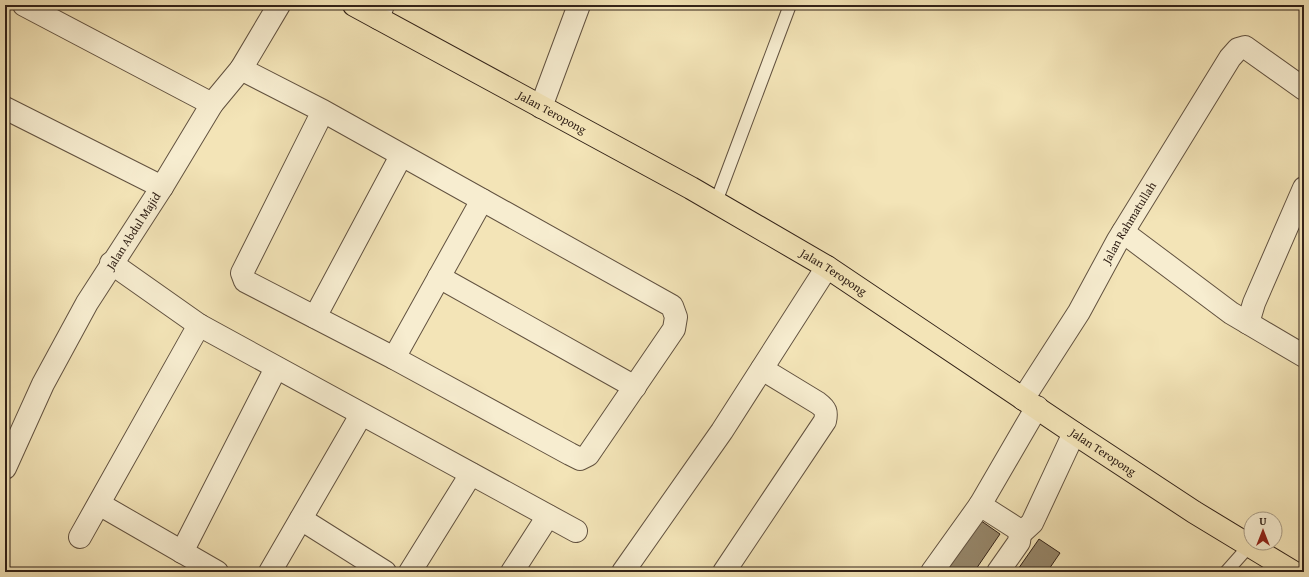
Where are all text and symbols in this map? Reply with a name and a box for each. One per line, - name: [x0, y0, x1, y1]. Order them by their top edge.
- street label: Jalan Teropong: [513, 85, 589, 138]
- street label: Jalan Rahmatullah: [1097, 178, 1160, 268]
- street label: Jalan Abdul Majid: [101, 188, 165, 274]
- street label: Jalan Teropong: [795, 243, 870, 299]
- street label: Jalan Teropong: [1065, 423, 1140, 480]
- north arrow: [1243, 511, 1283, 551]
- text: U: [1259, 513, 1267, 529]

